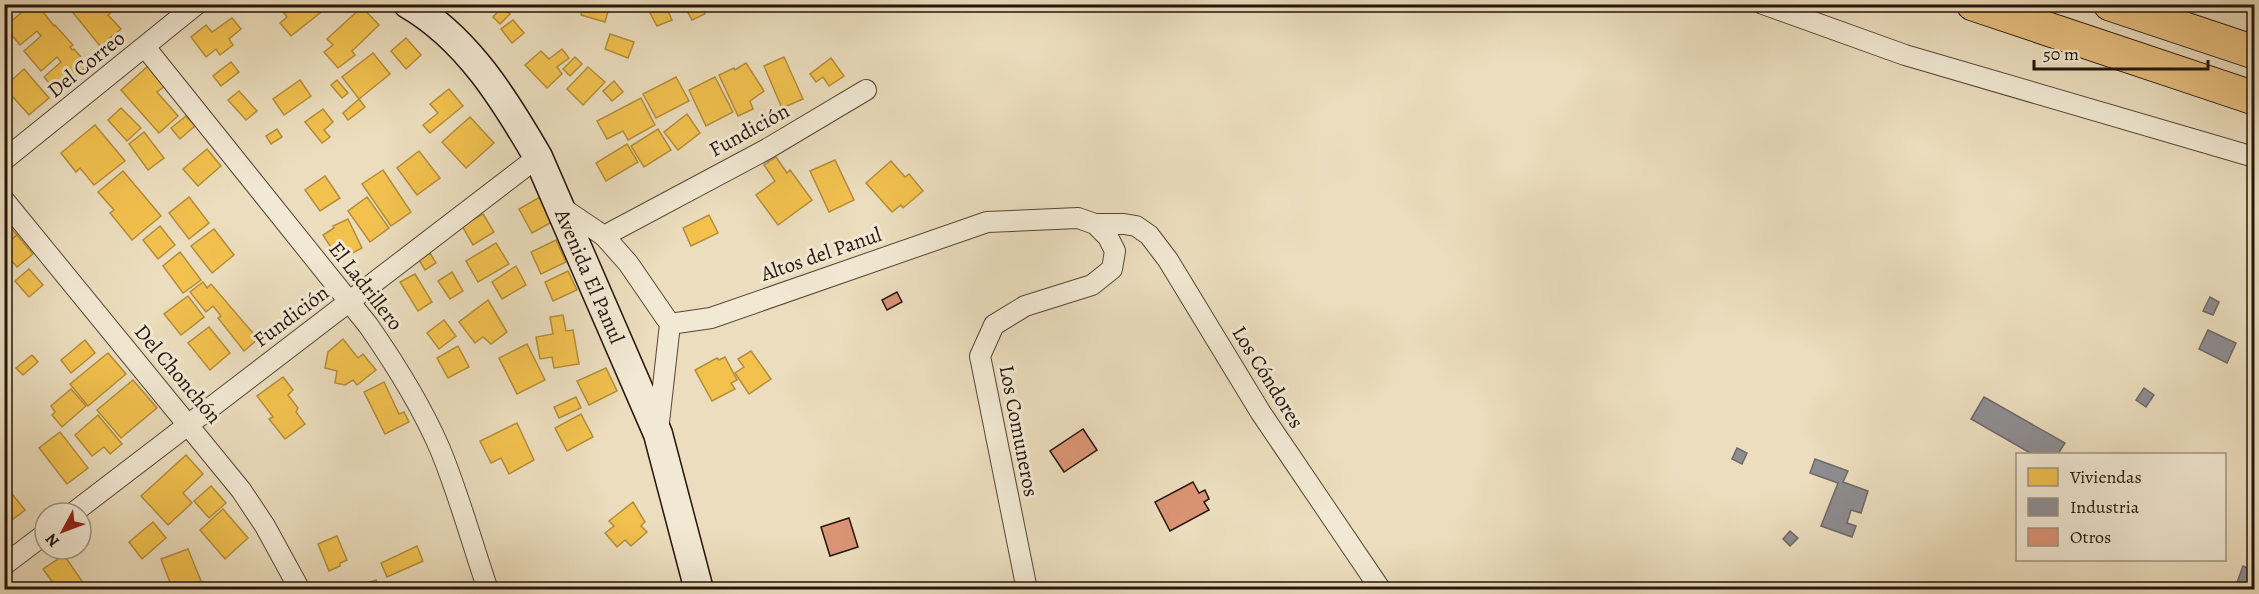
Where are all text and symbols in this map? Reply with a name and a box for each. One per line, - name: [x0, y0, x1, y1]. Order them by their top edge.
- street label: Del Correo: [41, 24, 131, 104]
- scale bar: [2034, 33, 2208, 71]
- text: 50 m: [2043, 42, 2079, 66]
- street label: Fundición: [704, 97, 794, 163]
- street label: Avenida El Panul: [548, 204, 631, 348]
- street label: Altos del Panul: [756, 220, 885, 288]
- street label: El Ladrillero: [323, 236, 409, 336]
- street label: Fundición: [248, 278, 334, 354]
- street label: Del Chonchón: [128, 318, 228, 430]
- street label: Los Cóndores: [1225, 320, 1311, 434]
- street label: Los Comuneros: [993, 363, 1045, 499]
- legend: [2016, 453, 2226, 561]
- text: Viviendas: [2069, 465, 2142, 489]
- text: Industria: [2070, 495, 2140, 519]
- north arrow: [33, 501, 93, 561]
- text: Otros: [2070, 525, 2111, 549]
- text: N: [40, 528, 65, 552]

